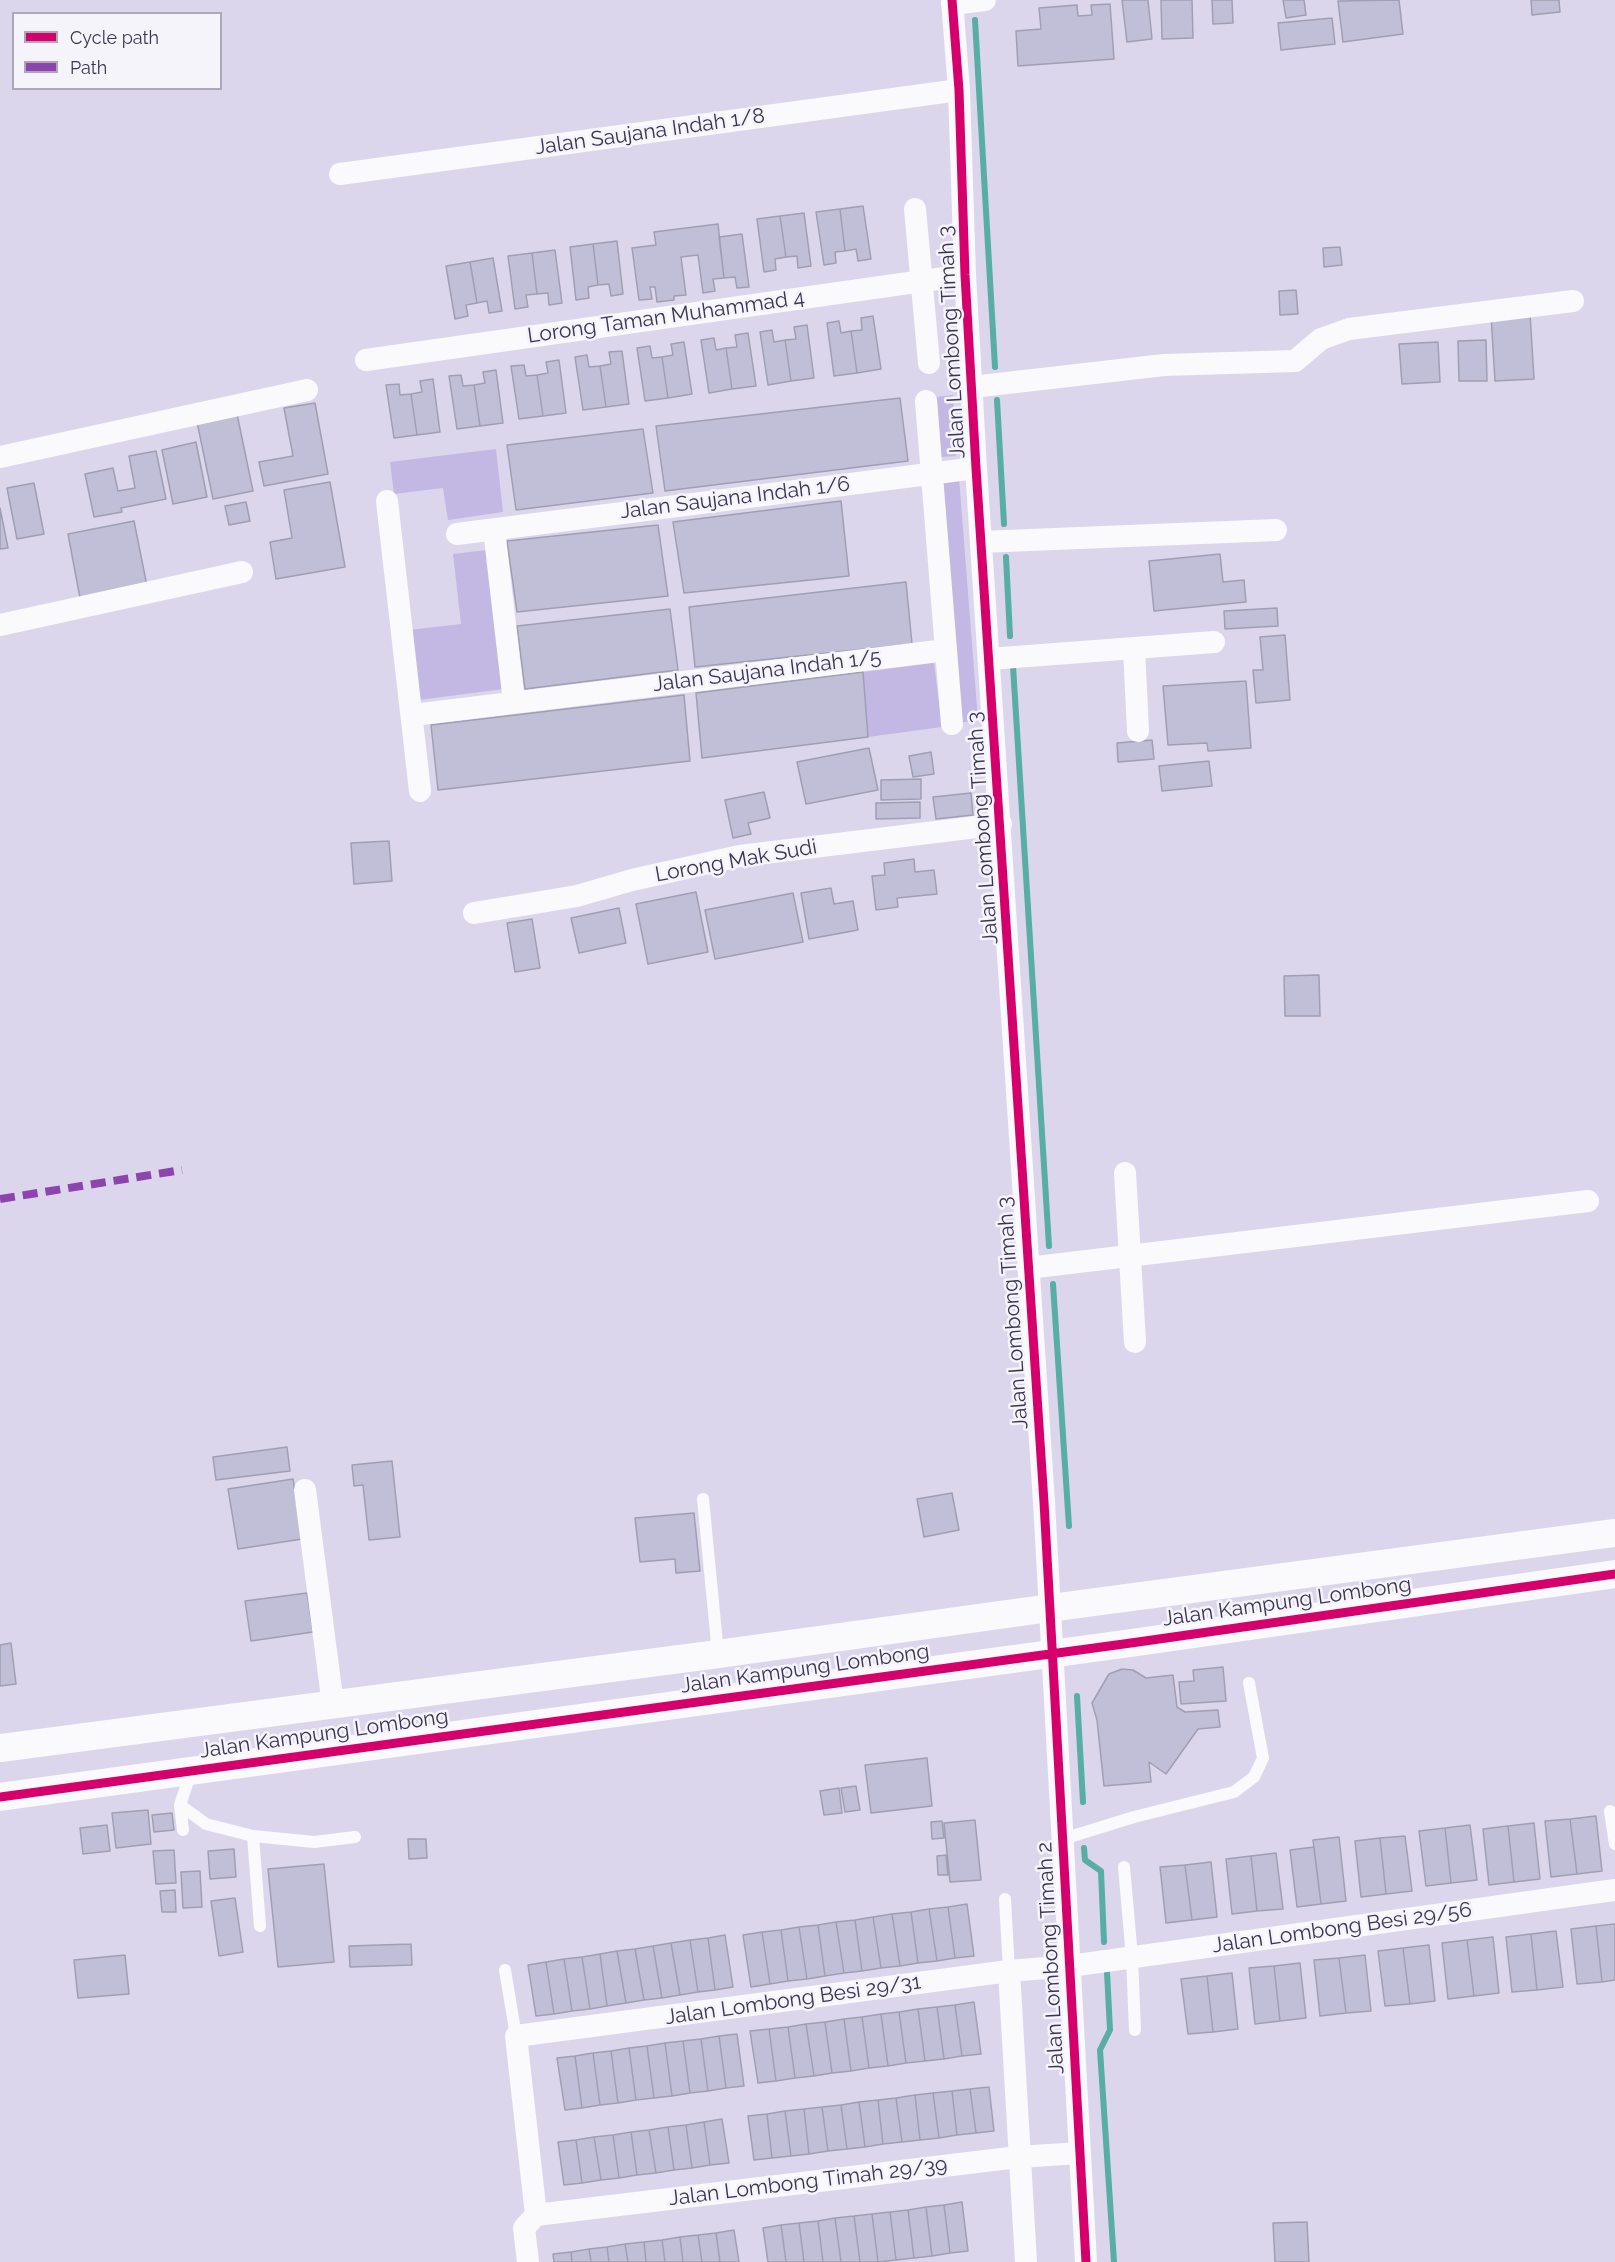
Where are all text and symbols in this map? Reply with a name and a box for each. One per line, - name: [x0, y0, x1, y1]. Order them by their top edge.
- legend: [12, 12, 222, 90]
- text: Cycle path: [70, 27, 159, 48]
- text: Path: [70, 57, 107, 78]
- street label: Jalan Saujana Indah 1/8: [534, 103, 766, 161]
- street label: Jalan Lombong Timah 3: [933, 225, 971, 459]
- street label: Lorong Taman Muhammad 4: [526, 285, 806, 349]
- street label: Jalan Saujana Indah 1/6: [619, 471, 851, 525]
- street label: Jalan Saujana Indah 1/5: [651, 644, 883, 698]
- street label: Jalan Lombong Timah 3: [962, 711, 1004, 945]
- street label: Lorong Mak Sudi: [653, 834, 819, 888]
- street label: Jalan Lombong Timah 3: [992, 1196, 1034, 1430]
- street label: Jalan Kampung Lombong: [1161, 1572, 1413, 1632]
- street label: Jalan Kampung Lombong: [679, 1639, 931, 1699]
- street label: Jalan Kampung Lombong: [198, 1704, 450, 1764]
- street label: Jalan Lombong Timah 2: [1032, 1841, 1070, 2075]
- street label: Jalan Lombong Besi 29/56: [1211, 1897, 1473, 1959]
- street label: Jalan Lombong Besi 29/31: [664, 1970, 922, 2030]
- street label: Jalan Lombong Timah 29/39: [667, 2152, 949, 2212]

